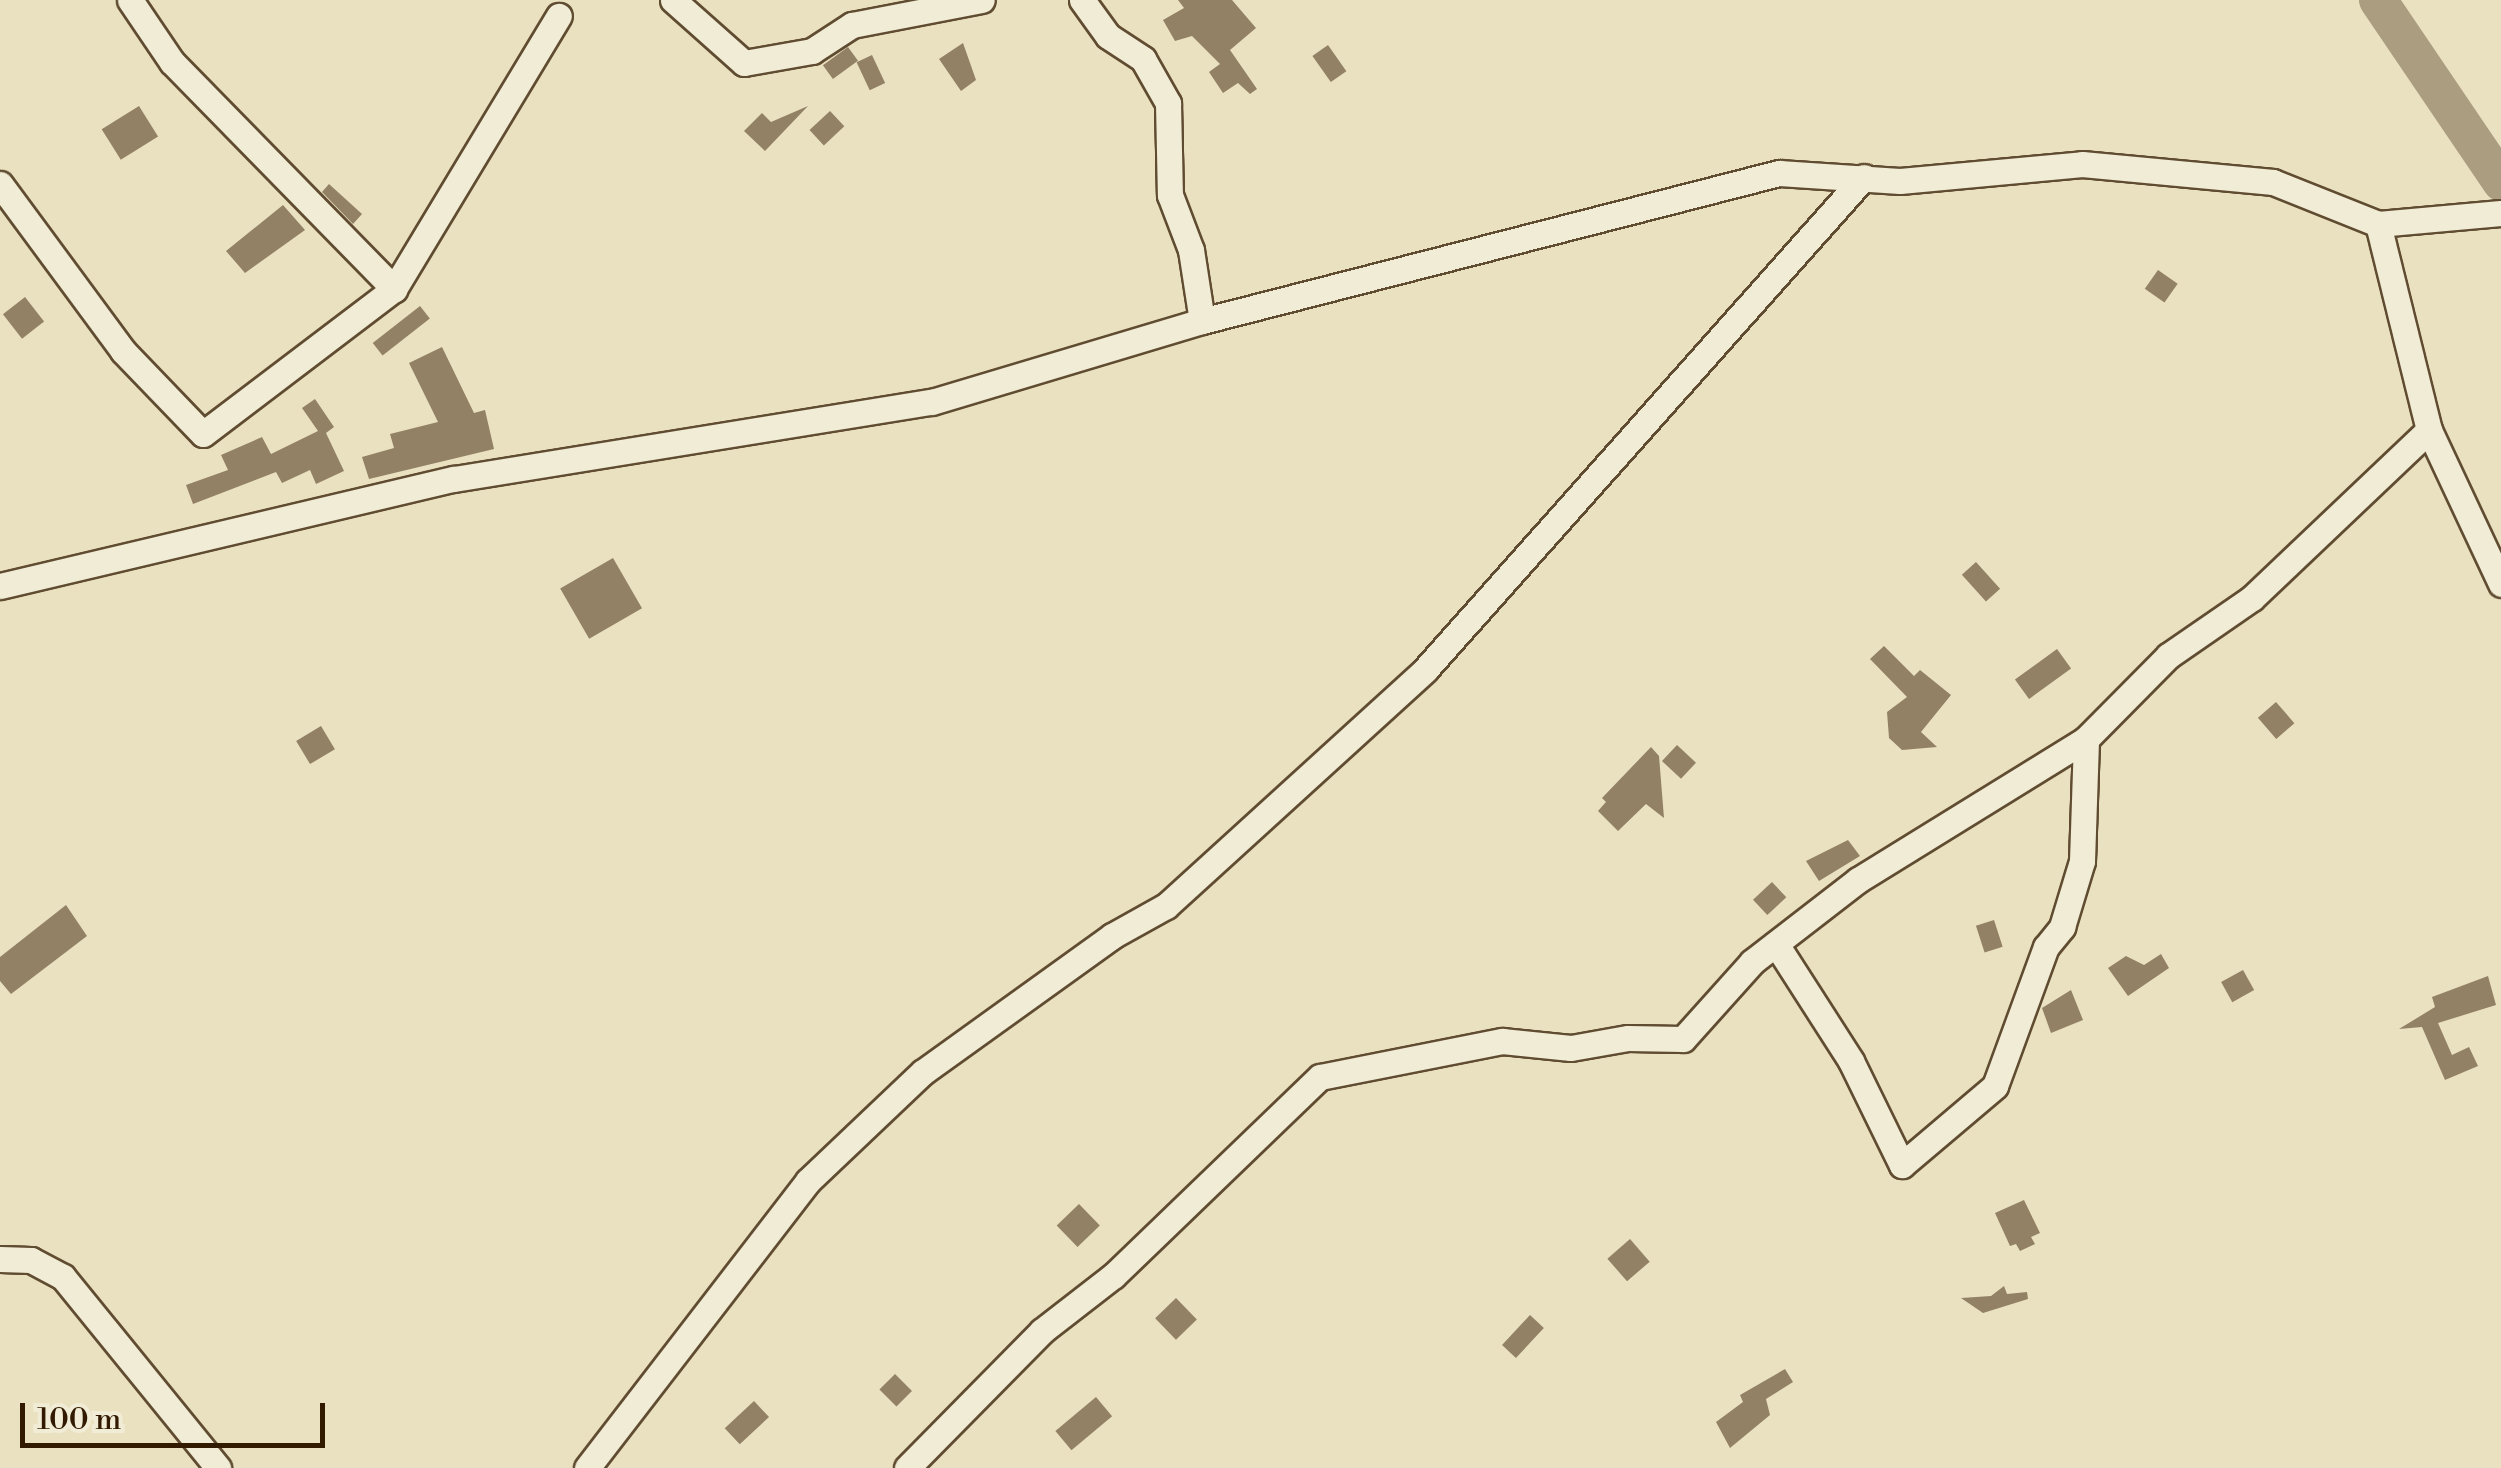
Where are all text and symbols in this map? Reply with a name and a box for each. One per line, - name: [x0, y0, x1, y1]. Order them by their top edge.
- scale bar: [25, 1383, 330, 1445]
- text: 100 m: [37, 1401, 121, 1439]

